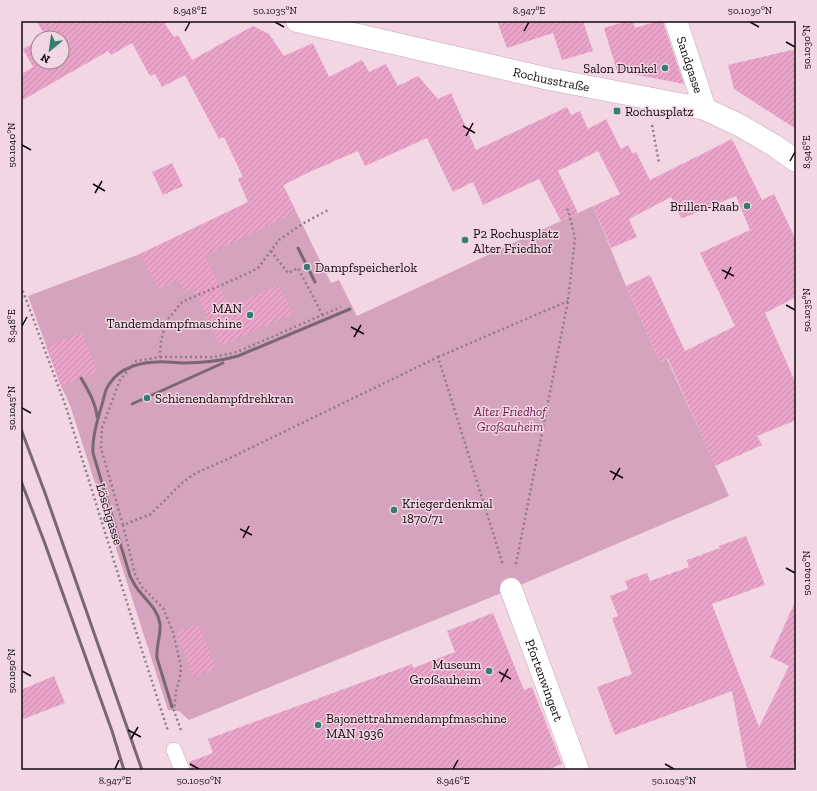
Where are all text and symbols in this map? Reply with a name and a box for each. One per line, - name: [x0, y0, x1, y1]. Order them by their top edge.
- text: 8.948°E: [173, 5, 207, 17]
- text: 50.1035°N: [253, 5, 298, 17]
- text: 8.947°E: [513, 5, 545, 17]
- text: 50.1030°N: [728, 5, 773, 17]
- text: 50.1030°N: [801, 24, 813, 69]
- north arrow: [30, 30, 70, 70]
- street label: Sandgasse: [674, 35, 706, 95]
- text: N: [38, 50, 52, 66]
- place label: Salon Dunkel: [583, 61, 658, 76]
- marker: Salon Dunkel: [660, 63, 670, 73]
- street label: Rochusstraße: [512, 64, 591, 95]
- place label: Rochusplatz: [625, 104, 694, 119]
- marker: Rochusplatz: [612, 106, 622, 116]
- text: 50.1040°N: [6, 122, 18, 167]
- text: 8.946°E: [801, 135, 813, 169]
- place label: Brillen-Raab: [670, 199, 739, 214]
- marker: Brillen-Raab: [742, 201, 752, 211]
- place label: P2 Rochusplatz Alter Friedhof: [473, 226, 559, 256]
- marker: P2 Rochusplatz Alter Friedhof: [460, 235, 470, 245]
- place label: Dampfspeicherlok: [315, 260, 417, 275]
- marker: Dampfspeicherlok: [302, 262, 312, 272]
- text: 50.1035°N: [801, 287, 813, 332]
- place label: MAN Tandemdampfmaschine: [107, 301, 242, 331]
- text: 8.948°E: [6, 309, 18, 343]
- marker: MAN Tandemdampfmaschine: [245, 310, 255, 320]
- text: 50.1045°N: [6, 385, 18, 430]
- place label: Schienendampfdrehkran: [155, 391, 294, 406]
- marker: Schienendampfdrehkran: [142, 393, 152, 403]
- park label: Alter Friedhof Großauheim: [473, 404, 548, 434]
- street label: Löschgasse: [93, 482, 126, 547]
- place label: Kriegerdenkmal 1870/71: [402, 496, 493, 526]
- marker: Kriegerdenkmal 1870/71: [389, 505, 399, 515]
- text: 50.1040°N: [801, 550, 813, 595]
- street label: Pfortenwingert: [522, 637, 566, 723]
- text: 50.1050°N: [6, 648, 18, 693]
- place label: Museum Großauheim: [410, 657, 482, 687]
- marker: Museum Großauheim: [484, 666, 494, 676]
- place label: Bajonettrahmendampfmaschine MAN 1936: [326, 711, 507, 741]
- marker: Bajonettrahmendampfmaschine MAN 1936: [313, 720, 323, 730]
- text: 8.947°E: [99, 775, 131, 787]
- text: 50.1050°N: [177, 775, 222, 787]
- text: 8.946°E: [436, 775, 470, 787]
- text: 50.1045°N: [652, 775, 697, 787]

